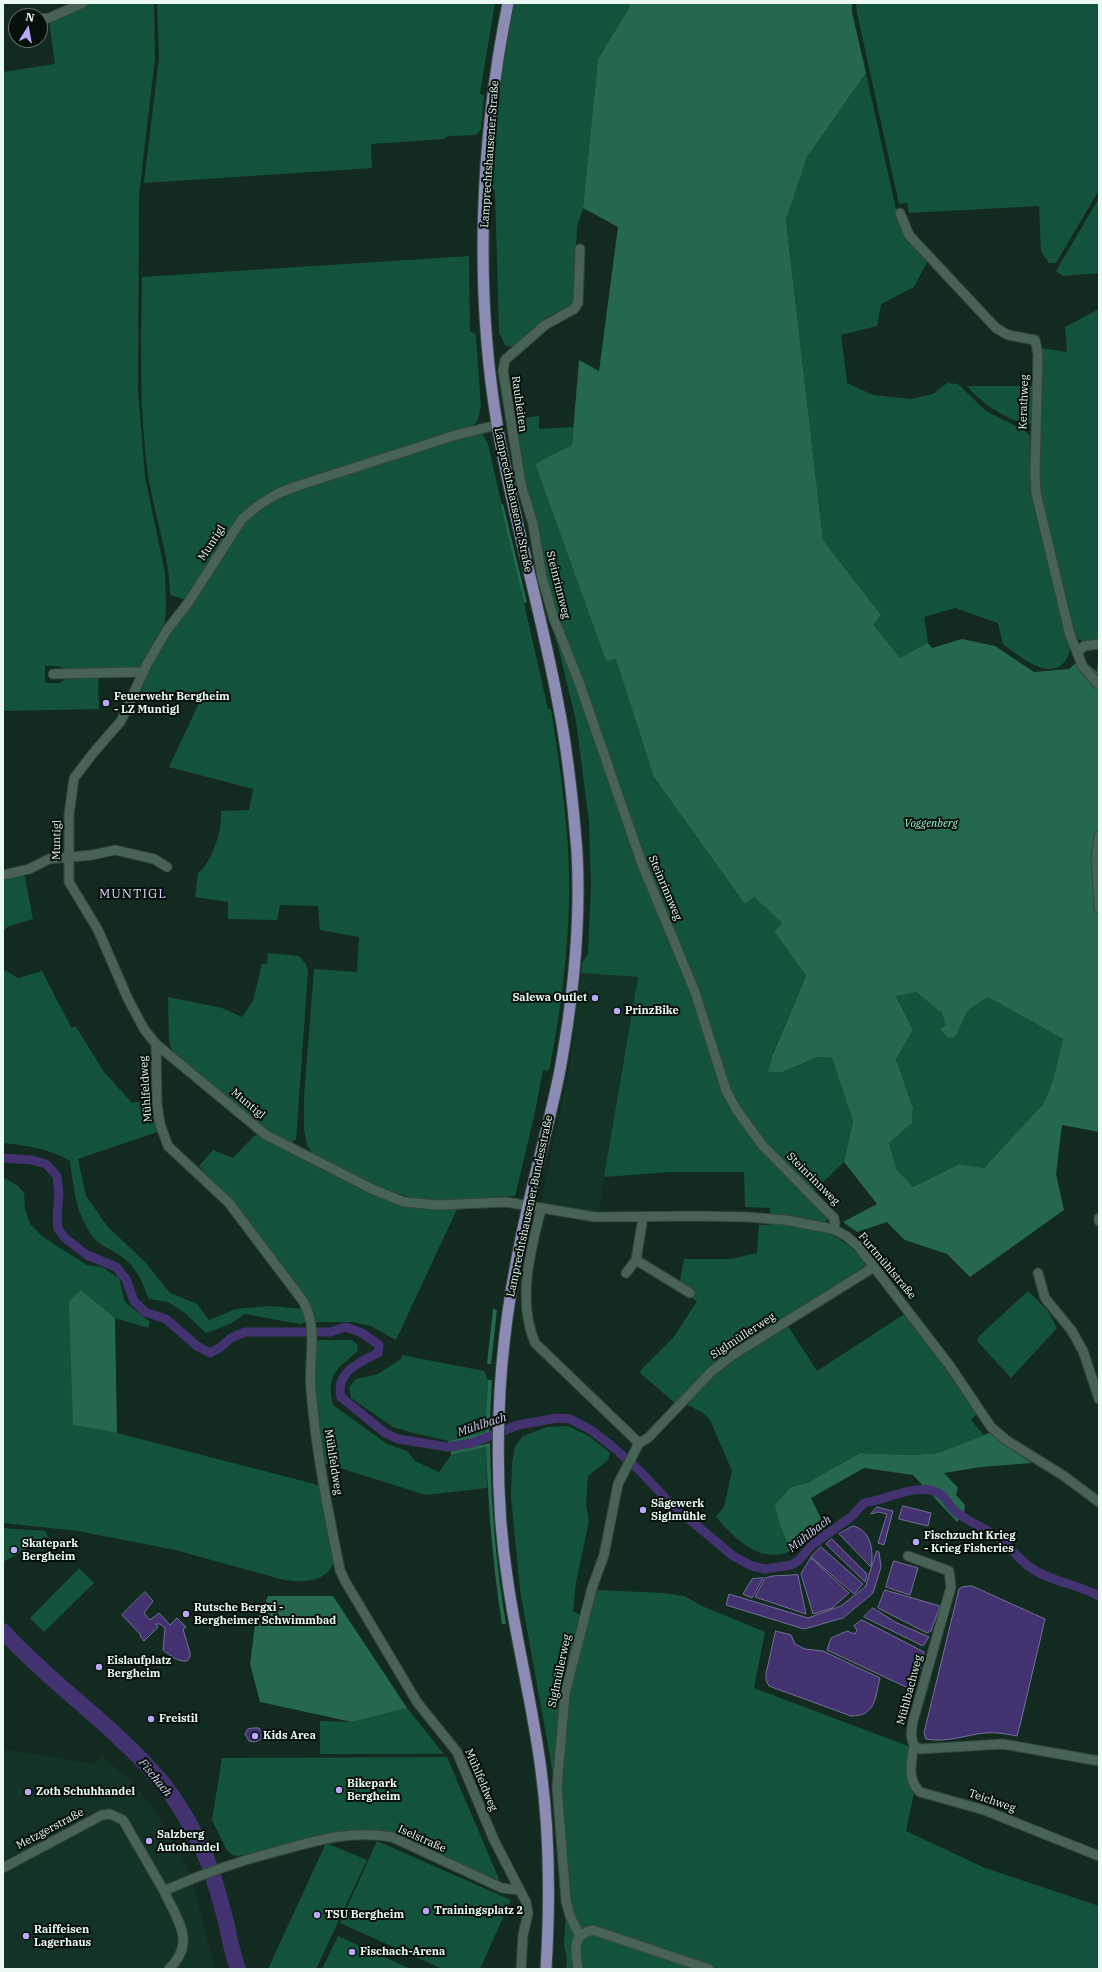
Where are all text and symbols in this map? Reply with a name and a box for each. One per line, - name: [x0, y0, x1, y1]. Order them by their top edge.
- north arrow: [8, 8, 48, 48]
- text: N: [24, 9, 36, 25]
- street label: Lamprechtshausener Straße: [478, 80, 502, 228]
- street label: Kerathweg: [1016, 374, 1032, 430]
- street label: Rauhleiten: [509, 375, 529, 433]
- street label: Lamprechtshausener Straße: [491, 426, 535, 574]
- street label: Muntigl: [196, 523, 228, 563]
- street label: Steinrinnweg: [543, 550, 573, 620]
- place label: Feuerwehr Bergheim - LZ Muntigl: [114, 690, 230, 716]
- marker: Feuerwehr Bergheim - LZ Muntigl: [101, 698, 111, 708]
- park label: Voggenberg: [904, 817, 958, 831]
- street label: Muntigl: [50, 820, 64, 860]
- street label: Steinrinnweg: [645, 853, 685, 923]
- district label: MUNTIGL: [99, 886, 167, 902]
- place label: Salewa Outlet: [512, 991, 587, 1005]
- marker: Salewa Outlet: [590, 993, 600, 1003]
- place label: PrinzBike: [625, 1004, 679, 1018]
- marker: PrinzBike: [612, 1006, 622, 1016]
- street label: Mühlfeldweg: [137, 1055, 155, 1123]
- street label: Muntigl: [228, 1086, 268, 1122]
- street label: Lamprechtshausener Bundesstraße: [504, 1114, 556, 1298]
- street label: Steinrinnweg: [784, 1150, 842, 1208]
- street label: Furtmühlstraße: [855, 1230, 919, 1302]
- street label: Siglmüllerweg: [708, 1310, 778, 1362]
- water label: Mühlbach: [456, 1410, 508, 1440]
- street label: Mühlfeldweg: [321, 1428, 345, 1496]
- place label: Sägewerk Siglmühle: [651, 1497, 706, 1523]
- marker: Sägewerk Siglmühle: [638, 1505, 648, 1515]
- water label: Mühlbach: [786, 1513, 834, 1555]
- place label: Fischzucht Krieg - Krieg Fisheries: [924, 1529, 1016, 1555]
- place label: Skatepark Bergheim: [22, 1537, 78, 1563]
- marker: Fischzucht Krieg - Krieg Fisheries: [911, 1537, 921, 1547]
- marker: Skatepark Bergheim: [9, 1545, 19, 1555]
- place label: Rutsche Bergxi - Bergheimer Schwimmbad: [194, 1601, 336, 1627]
- marker: Rutsche Bergxi - Bergheimer Schwimmbad: [181, 1609, 191, 1619]
- street label: Siglmüllerweg: [546, 1633, 574, 1709]
- street label: Mühlbachweg: [894, 1653, 926, 1727]
- place label: Eislaufplatz Bergheim: [107, 1654, 171, 1680]
- marker: Eislaufplatz Bergheim: [94, 1662, 104, 1672]
- place label: Freistil: [159, 1712, 198, 1726]
- marker: Freistil: [146, 1714, 156, 1724]
- place label: Kids Area: [263, 1729, 316, 1743]
- marker: Kids Area: [250, 1731, 260, 1741]
- street label: Mühlfeldweg: [462, 1747, 500, 1813]
- water label: Fischach: [135, 1756, 175, 1800]
- place label: Bikepark Bergheim: [347, 1777, 400, 1803]
- place label: Zoth Schuhhandel: [36, 1785, 135, 1799]
- marker: Bikepark Bergheim: [334, 1785, 344, 1795]
- marker: Zoth Schuhhandel: [23, 1787, 33, 1797]
- street label: Teichweg: [967, 1787, 1017, 1815]
- street label: Metzgerstraße: [14, 1806, 86, 1852]
- street label: Iselstraße: [396, 1823, 448, 1855]
- place label: Salzberg Autohandel: [157, 1828, 220, 1854]
- marker: Salzberg Autohandel: [144, 1836, 154, 1846]
- place label: Trainingsplatz 2: [434, 1904, 523, 1918]
- marker: Trainingsplatz 2: [421, 1906, 431, 1916]
- place label: TSU Bergheim: [325, 1908, 404, 1922]
- marker: TSU Bergheim: [312, 1910, 322, 1920]
- place label: Raiffeisen Lagerhaus: [34, 1923, 91, 1949]
- marker: Raiffeisen Lagerhaus: [21, 1931, 31, 1941]
- place label: Fischach-Arena: [360, 1945, 445, 1959]
- marker: Fischach-Arena: [347, 1947, 357, 1957]

